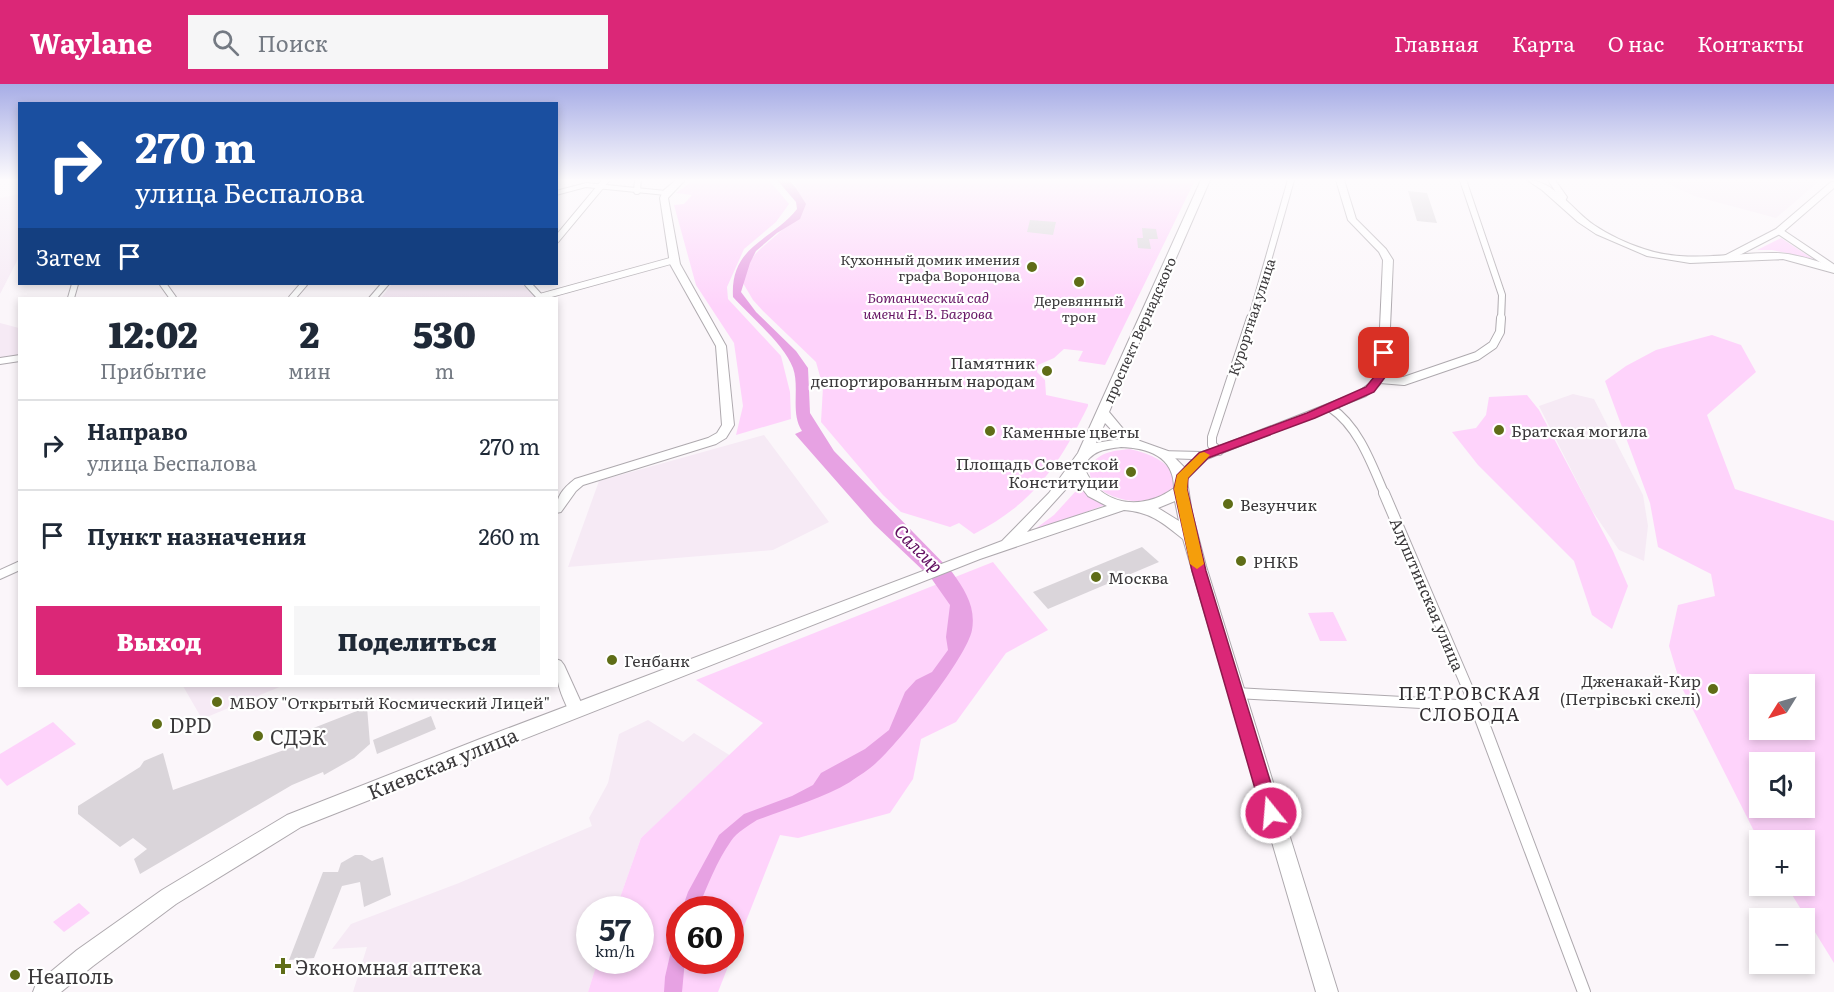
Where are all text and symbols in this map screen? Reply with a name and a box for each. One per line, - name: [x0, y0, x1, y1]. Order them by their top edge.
- search box: [188, 15, 608, 69]
- text: Waylane: [30, 21, 152, 63]
- icon: search: [209, 26, 242, 59]
- text: Поиск: [257, 26, 328, 59]
- text: Главная: [1394, 27, 1479, 58]
- text: Карта: [1512, 27, 1575, 58]
- text: О нас: [1608, 27, 1664, 58]
- text: Контакты: [1697, 27, 1804, 58]
- text: 270 m: [135, 114, 256, 176]
- icon: right: [36, 126, 114, 204]
- text: улица Беспалова: [135, 171, 364, 211]
- text: Затем: [36, 240, 101, 273]
- icon: arrive: [113, 240, 146, 273]
- place label: Кухонный домик имения графа Воронцова: [840, 249, 1020, 285]
- street label: проспект Вернадского: [1098, 254, 1180, 406]
- street label: Курортная улица: [1223, 255, 1280, 378]
- marker: Кухонный домик имения графа Воронцова: [1025, 260, 1039, 274]
- marker: Деревянный трон: [1072, 275, 1086, 289]
- park label: Ботанический сад имени Н. В. Багрова: [863, 287, 993, 323]
- place label: Деревянный трон: [1034, 290, 1124, 326]
- text: 12:02: [109, 306, 198, 359]
- text: 2: [300, 306, 320, 359]
- text: 530: [413, 306, 476, 359]
- pin: [1358, 327, 1409, 378]
- icon: arrive: [1367, 336, 1400, 369]
- place label: Памятник депортированным народам: [811, 350, 1036, 392]
- text: Прибытие: [100, 355, 206, 385]
- text: мин: [288, 355, 331, 385]
- text: m: [435, 355, 454, 385]
- marker: Памятник депортированным народам: [1040, 364, 1054, 378]
- text: Направо: [87, 414, 188, 447]
- place label: Братская могила: [1511, 418, 1648, 442]
- place label: Каменные цветы: [1002, 419, 1140, 443]
- marker: Братская могила: [1492, 423, 1506, 437]
- marker: Каменные цветы: [983, 424, 997, 438]
- icon: right: [36, 429, 69, 462]
- text: 270 m: [479, 429, 540, 462]
- text: улица Беспалова: [87, 447, 257, 477]
- place label: Площадь Советской Конституции: [956, 451, 1119, 493]
- marker: Площадь Советской Конституции: [1124, 465, 1138, 479]
- place label: Везунчик: [1240, 492, 1317, 516]
- marker: Везунчик: [1221, 497, 1235, 511]
- street label: Алуштинская улица: [1385, 513, 1471, 675]
- water label: Салгир: [888, 517, 950, 579]
- icon: arrive: [36, 519, 69, 552]
- text: Пункт назначения: [87, 519, 306, 552]
- text: 260 m: [479, 519, 540, 552]
- place label: РНКБ: [1253, 549, 1298, 573]
- marker: РНКБ: [1234, 554, 1248, 568]
- place label: Москва: [1108, 565, 1169, 589]
- marker: Москва: [1089, 570, 1103, 584]
- button: Выход: [36, 606, 282, 675]
- button: Поделиться: [294, 606, 540, 675]
- place label: Генбанк: [624, 648, 690, 672]
- marker: Генбанк: [605, 653, 619, 667]
- place label: Дженакай-Кир (Петрівські скелі): [1560, 668, 1701, 710]
- north arrow: [1749, 674, 1815, 740]
- map controls: [1749, 674, 1815, 974]
- district label: ПЕТРОВСКАЯ СЛОБОДА: [1398, 679, 1542, 727]
- marker: Дженакай-Кир (Петрівські скелі): [1706, 682, 1720, 696]
- place label: МБОУ "Открытый Космический Лицей": [229, 690, 550, 714]
- marker: МБОУ "Открытый Космический Лицей": [210, 695, 224, 709]
- place label: DPD: [169, 709, 212, 739]
- marker: DPD: [150, 717, 164, 731]
- street label: Киевская улица: [362, 718, 522, 806]
- place label: СДЭК: [270, 721, 327, 751]
- marker: СДЭК: [251, 729, 265, 743]
- button: sound: [1749, 752, 1815, 818]
- position arrow: [1239, 781, 1303, 845]
- button: +: [1749, 830, 1815, 896]
- speed limit sign: 60: [666, 896, 744, 974]
- text: 57: [599, 906, 631, 950]
- button: −: [1749, 908, 1815, 974]
- text: km/h: [595, 939, 635, 962]
- place label: Экономная аптека: [295, 951, 482, 981]
- marker: Экономная аптека: [276, 959, 290, 973]
- place label: Неаполь: [27, 960, 114, 990]
- marker: Неаполь: [8, 968, 22, 982]

